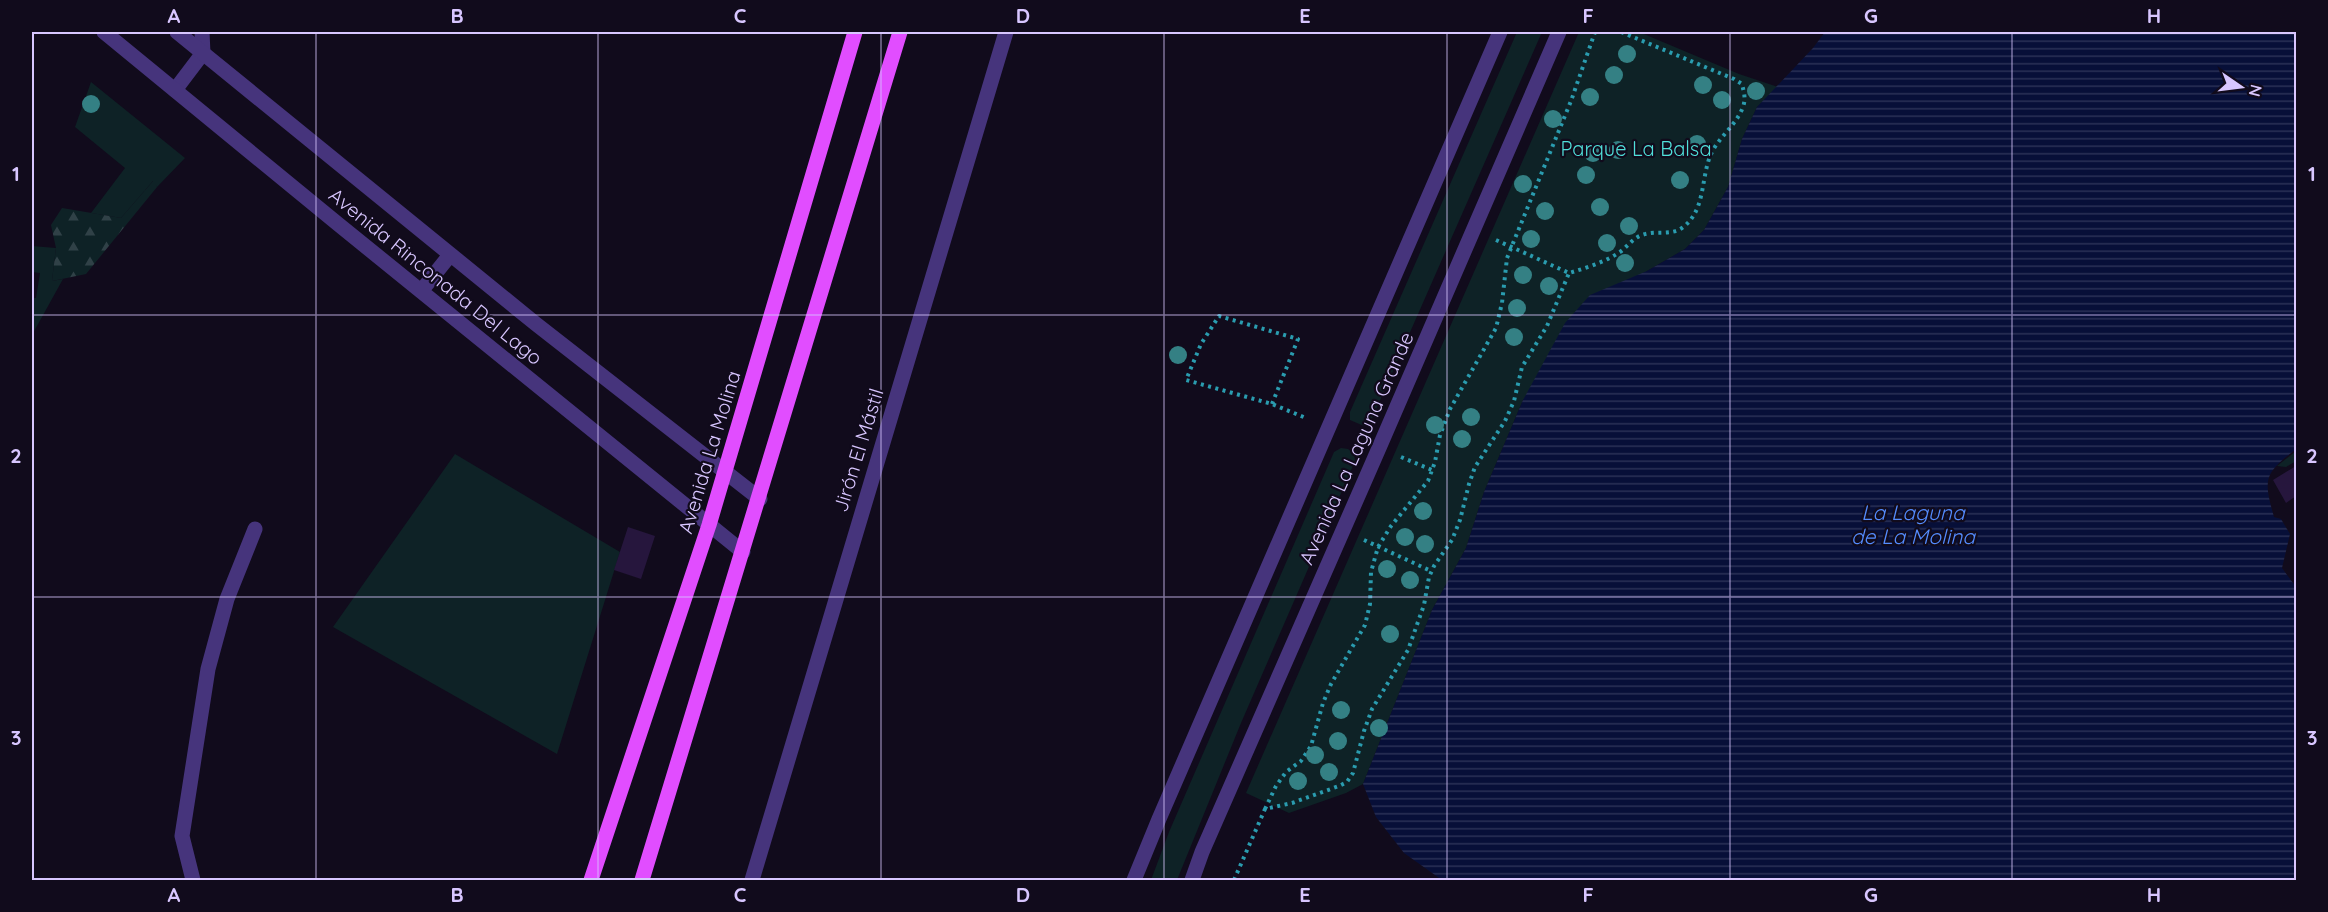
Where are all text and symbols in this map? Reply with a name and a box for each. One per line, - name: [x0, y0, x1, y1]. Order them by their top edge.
- text: A: [168, 3, 181, 28]
- text: B: [450, 3, 464, 28]
- text: C: [734, 3, 747, 28]
- text: D: [1016, 3, 1030, 28]
- text: E: [1299, 3, 1311, 28]
- text: F: [1582, 3, 1594, 28]
- text: G: [1864, 3, 1878, 28]
- text: H: [2147, 3, 2161, 28]
- north arrow: [2211, 57, 2271, 117]
- text: N: [2244, 83, 2267, 99]
- park label: Parque La Balsa: [1560, 136, 1712, 161]
- text: 1: [12, 161, 20, 186]
- text: 1: [2308, 161, 2316, 186]
- street label: Avenida Rinconada Del Lago: [324, 182, 548, 370]
- street label: Avenida La Laguna Grande: [1293, 328, 1419, 568]
- street label: Avenida La Molina: [672, 367, 746, 537]
- street label: Jirón El Mástil: [827, 385, 889, 515]
- text: 2: [10, 443, 22, 468]
- text: 2: [2306, 443, 2318, 468]
- water label: La Laguna de La Molina: [1851, 499, 1976, 549]
- text: 3: [11, 725, 21, 750]
- text: 3: [2307, 725, 2317, 750]
- text: A: [168, 882, 181, 907]
- text: B: [450, 882, 464, 907]
- text: C: [734, 882, 747, 907]
- text: D: [1016, 882, 1030, 907]
- text: E: [1299, 882, 1311, 907]
- text: F: [1582, 882, 1594, 907]
- text: G: [1864, 882, 1878, 907]
- text: H: [2147, 882, 2161, 907]

